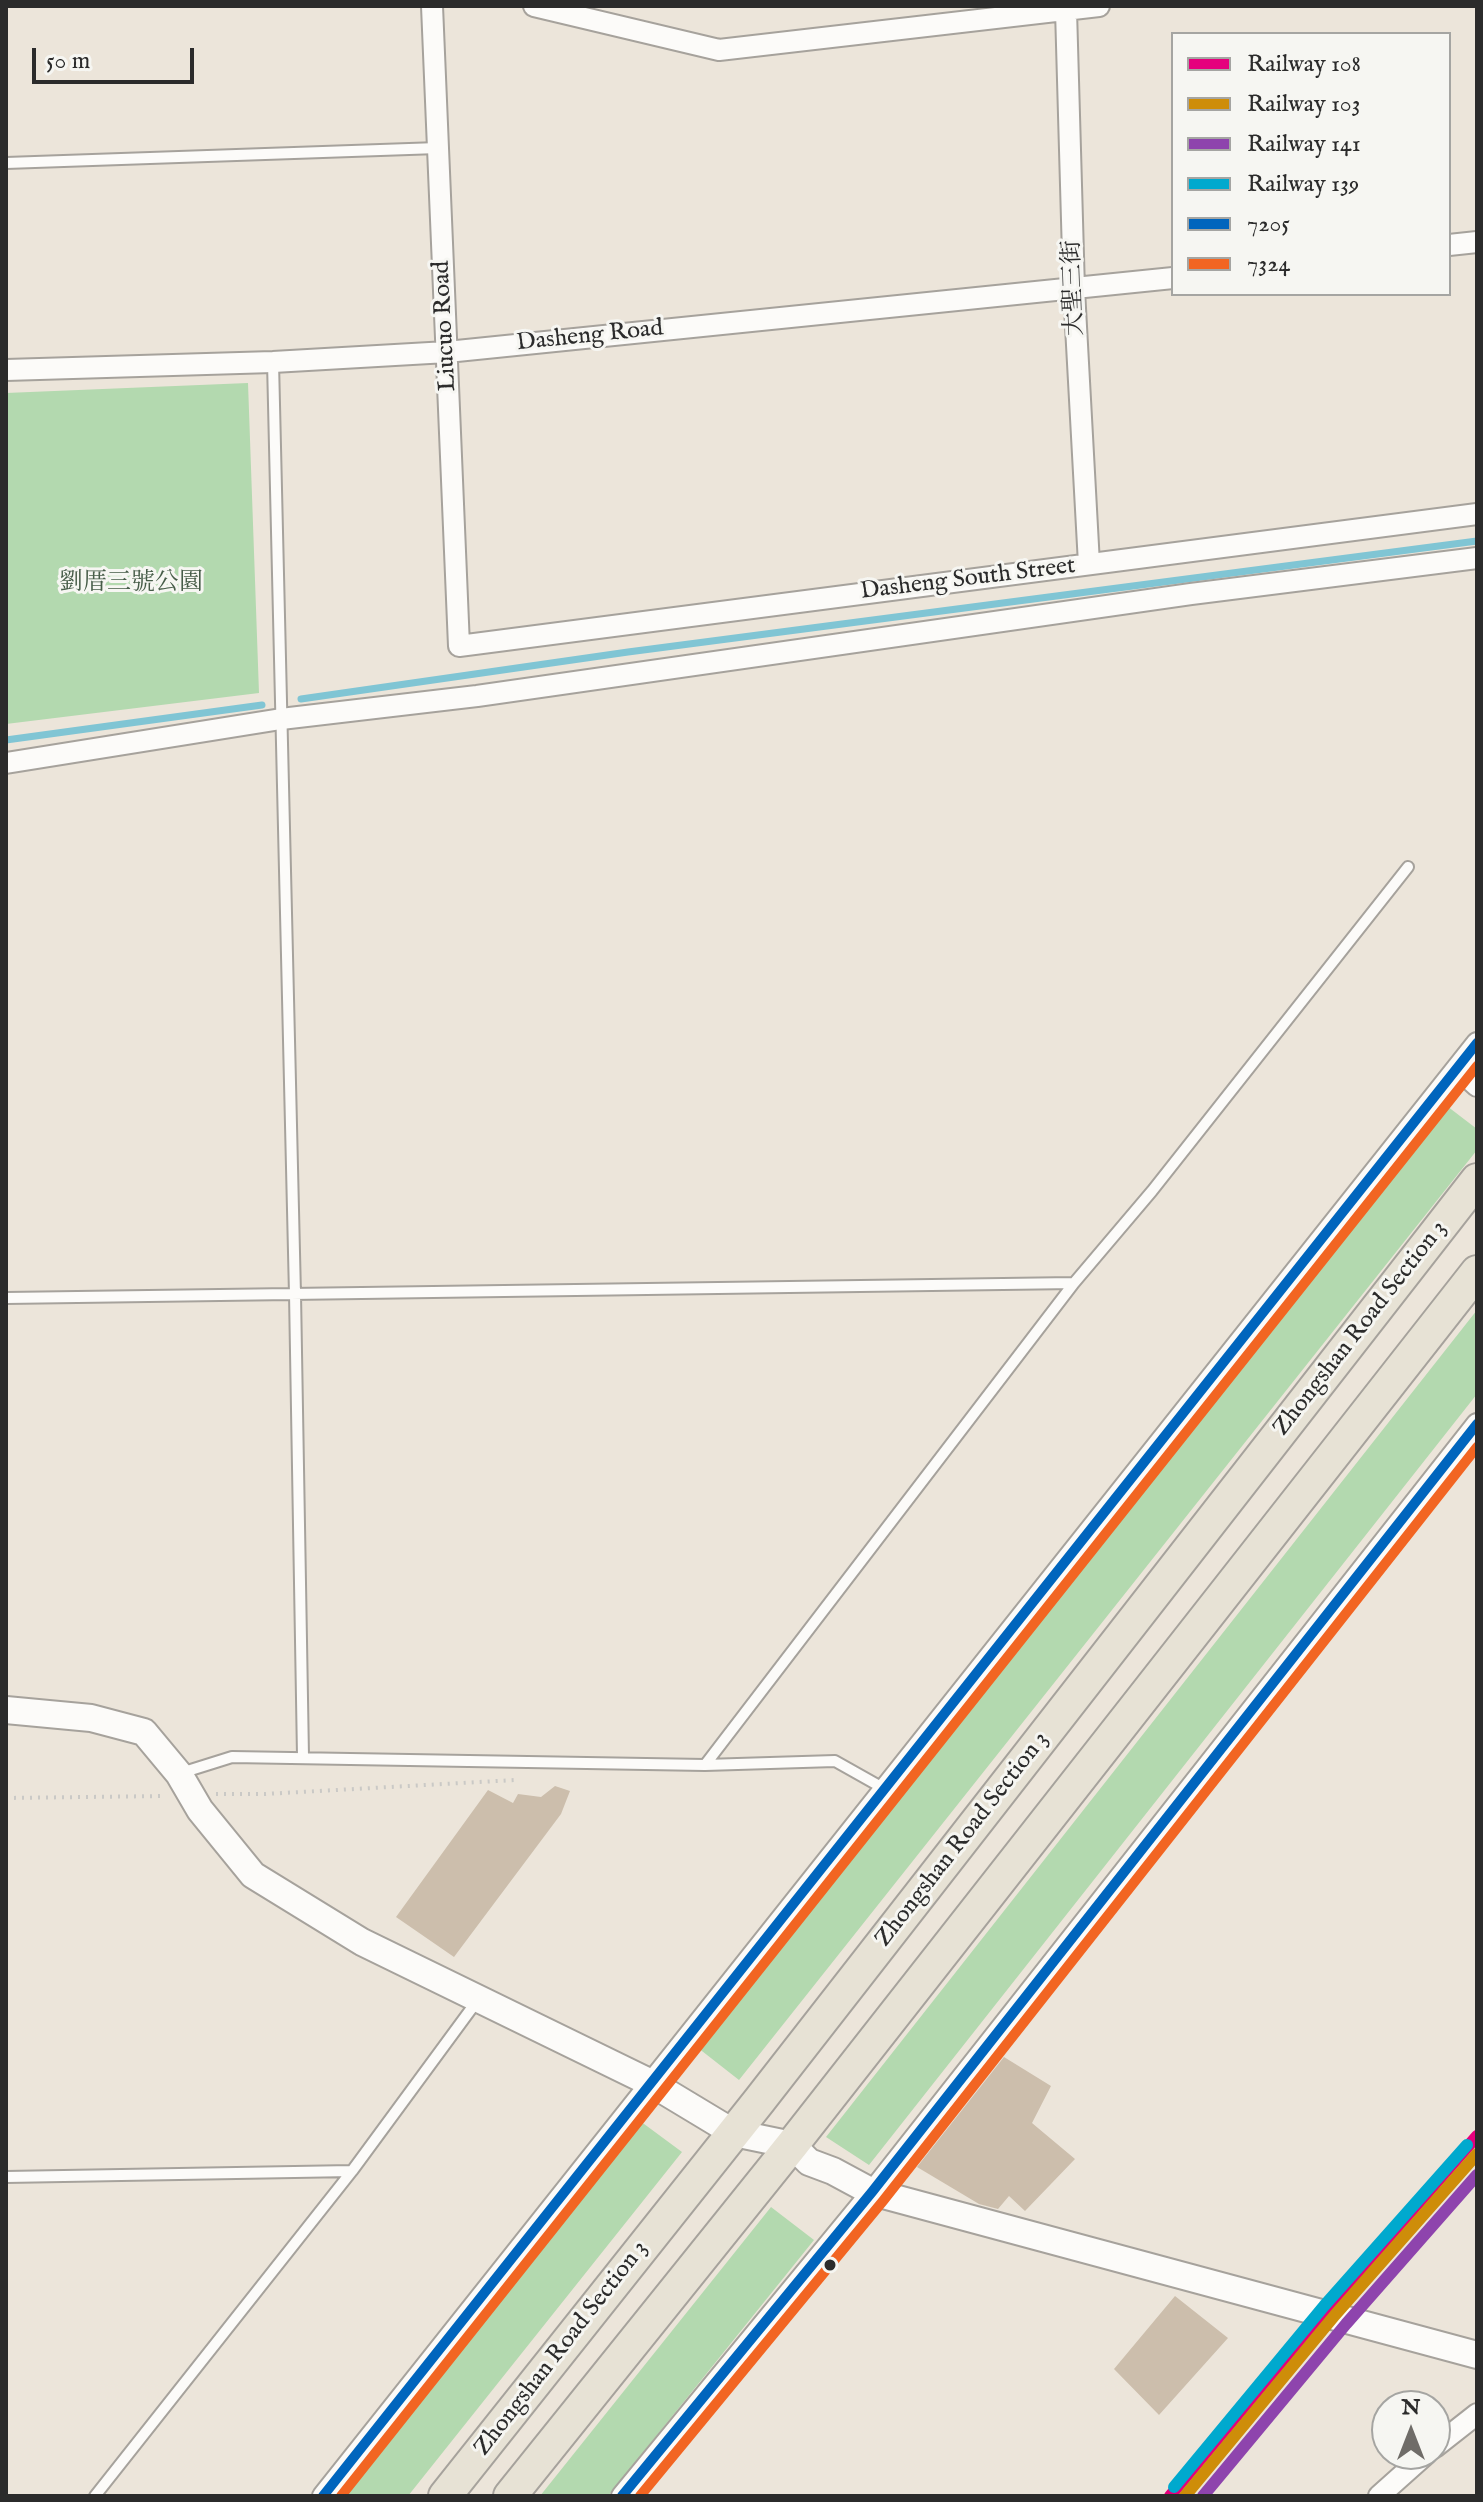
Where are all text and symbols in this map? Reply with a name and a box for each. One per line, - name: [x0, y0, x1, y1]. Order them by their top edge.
- scale bar: [36, 32, 198, 82]
- legend: [1171, 32, 1451, 296]
- text: 50 m: [46, 46, 90, 77]
- text: Railway 108: [1247, 49, 1361, 80]
- text: Railway 103: [1247, 89, 1361, 120]
- text: Railway 141: [1247, 129, 1361, 160]
- text: Railway 139: [1247, 169, 1359, 200]
- text: 7205: [1247, 209, 1290, 240]
- street label: 大聖三街: [1059, 240, 1091, 336]
- text: 7324: [1247, 249, 1290, 280]
- street label: Liucuo Road: [428, 260, 464, 392]
- street label: Dasheng Road: [515, 315, 665, 359]
- street label: Dasheng South Street: [859, 553, 1077, 607]
- park label: 劉厝三號公園: [59, 570, 203, 598]
- street label: Zhongshan Road Section 3: [1268, 1216, 1454, 1442]
- street label: Zhongshan Road Section 3: [870, 1727, 1056, 1953]
- street label: Zhongshan Road Section 3: [469, 2236, 655, 2462]
- unlabelled marker: [822, 2257, 838, 2273]
- north arrow: [1371, 2390, 1451, 2470]
- text: N: [1401, 2394, 1421, 2422]

